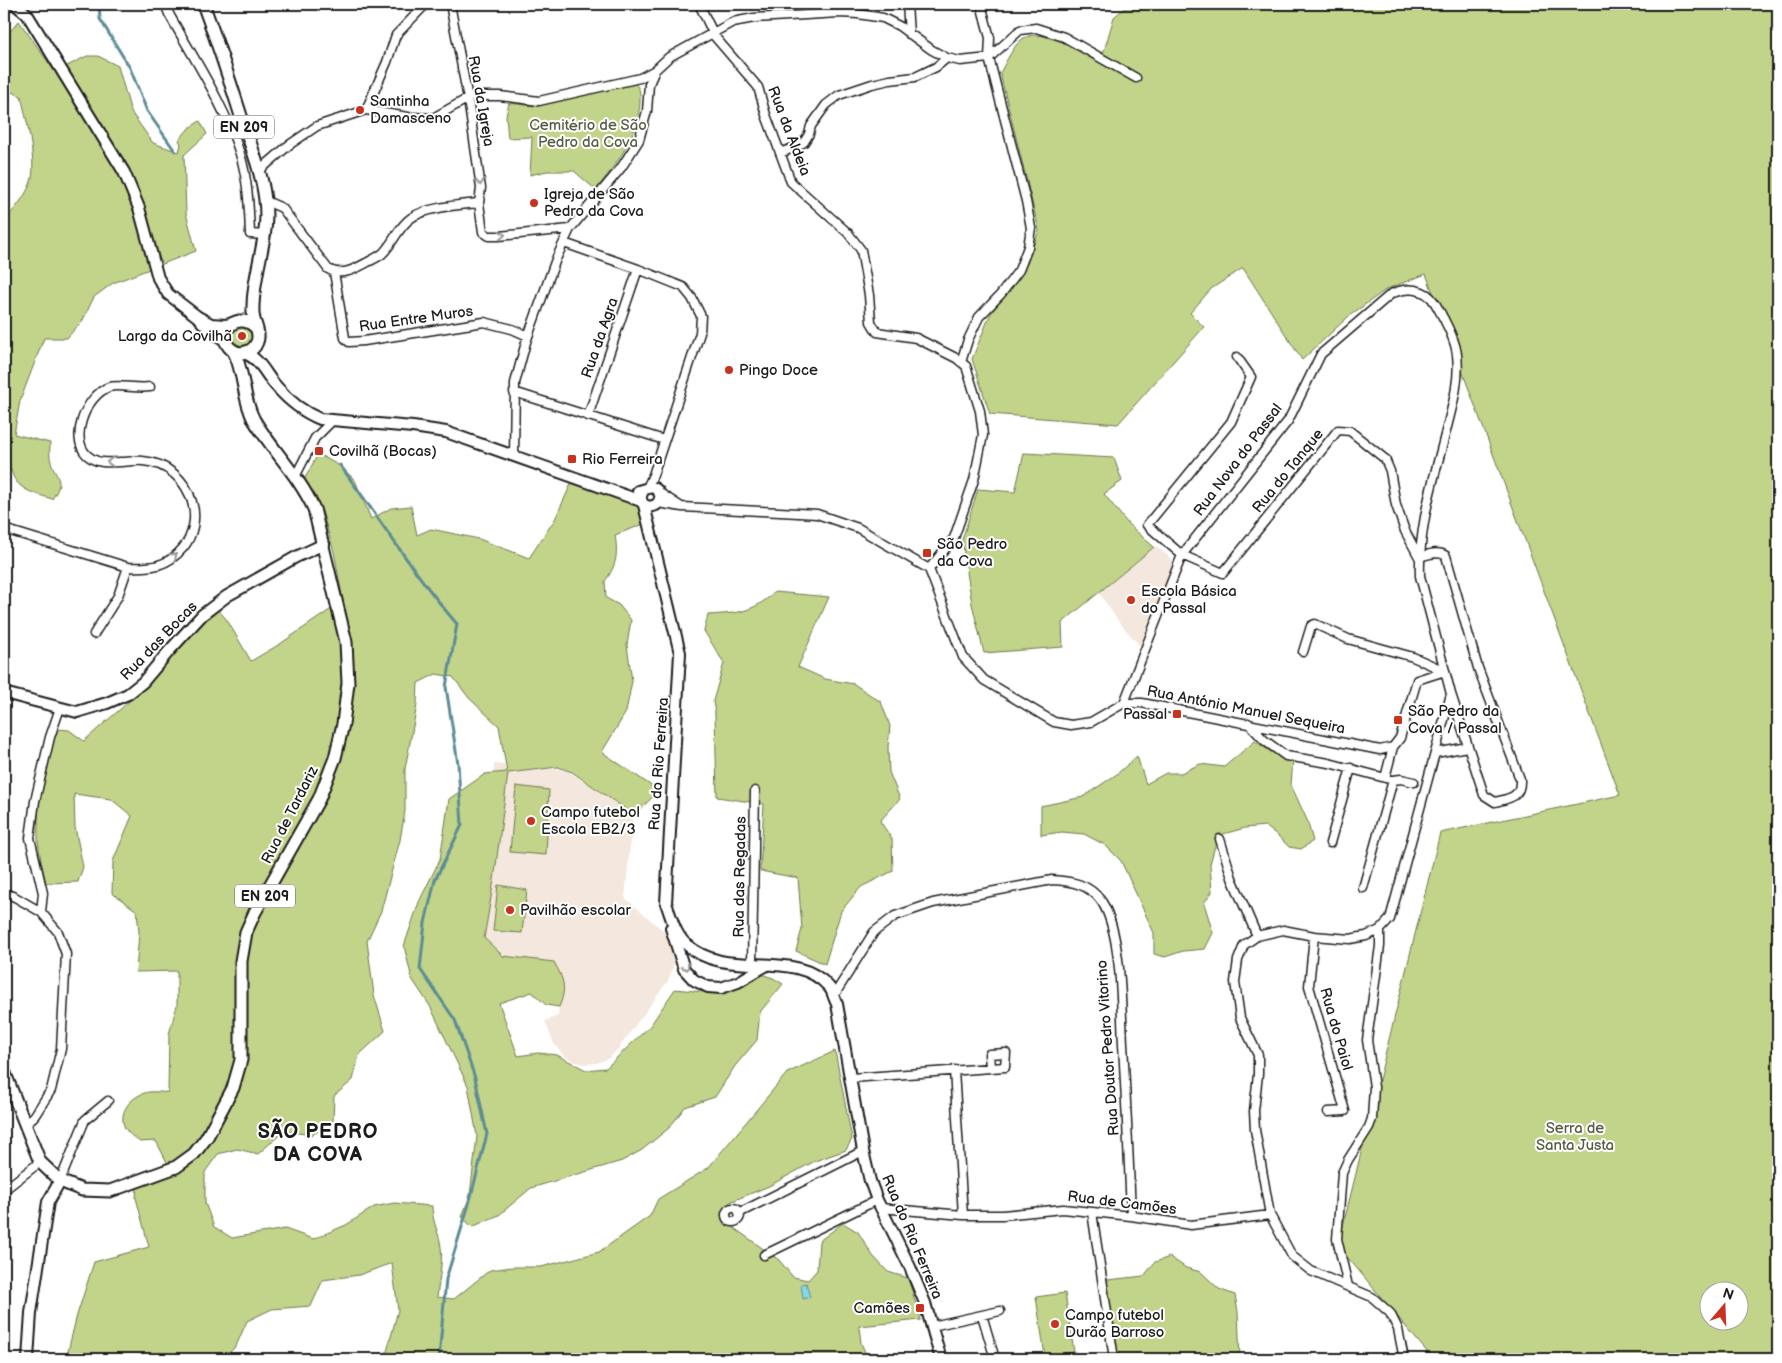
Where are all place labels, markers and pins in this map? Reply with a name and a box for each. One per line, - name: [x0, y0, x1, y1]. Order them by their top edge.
- place label: Santinha Damasceno: [370, 92, 451, 128]
- marker: Santinha Damasceno: [354, 104, 366, 116]
- place label: Igreja de São Pedro da Cova: [544, 185, 644, 221]
- marker: Igreja de São Pedro da Cova: [528, 197, 540, 209]
- place label: Largo da Covilhã: [118, 327, 232, 346]
- marker: Largo da Covilhã: [236, 330, 248, 342]
- place label: Pingo Doce: [739, 361, 818, 380]
- marker: Pingo Doce: [723, 364, 735, 376]
- place label: Covilhã (Bocas): [329, 442, 437, 461]
- marker: Covilhã (Bocas): [313, 445, 325, 457]
- place label: Rio Ferreira: [582, 450, 663, 469]
- marker: Rio Ferreira: [566, 453, 578, 465]
- place label: São Pedro da Cova: [937, 535, 1007, 571]
- marker: São Pedro da Cova: [921, 547, 933, 559]
- place label: Escola Básica do Passal: [1141, 582, 1237, 618]
- marker: Escola Básica do Passal: [1125, 594, 1137, 606]
- place label: São Pedro da Cova / Passal: [1408, 702, 1502, 738]
- place label: Passal: [1123, 705, 1167, 724]
- marker: Passal: [1171, 708, 1183, 720]
- marker: São Pedro da Cova / Passal: [1392, 714, 1404, 726]
- place label: Campo futebol Escola EB2/3: [541, 803, 640, 839]
- marker: Campo futebol Escola EB2/3: [525, 815, 537, 827]
- place label: Pavilhão escolar: [520, 901, 631, 920]
- marker: Pavilhão escolar: [504, 904, 516, 916]
- place label: Camões: [854, 1299, 911, 1318]
- marker: Camões: [914, 1302, 926, 1314]
- place label: Campo futebol Durão Barroso: [1065, 1306, 1164, 1342]
- marker: Campo futebol Durão Barroso: [1049, 1318, 1061, 1330]

